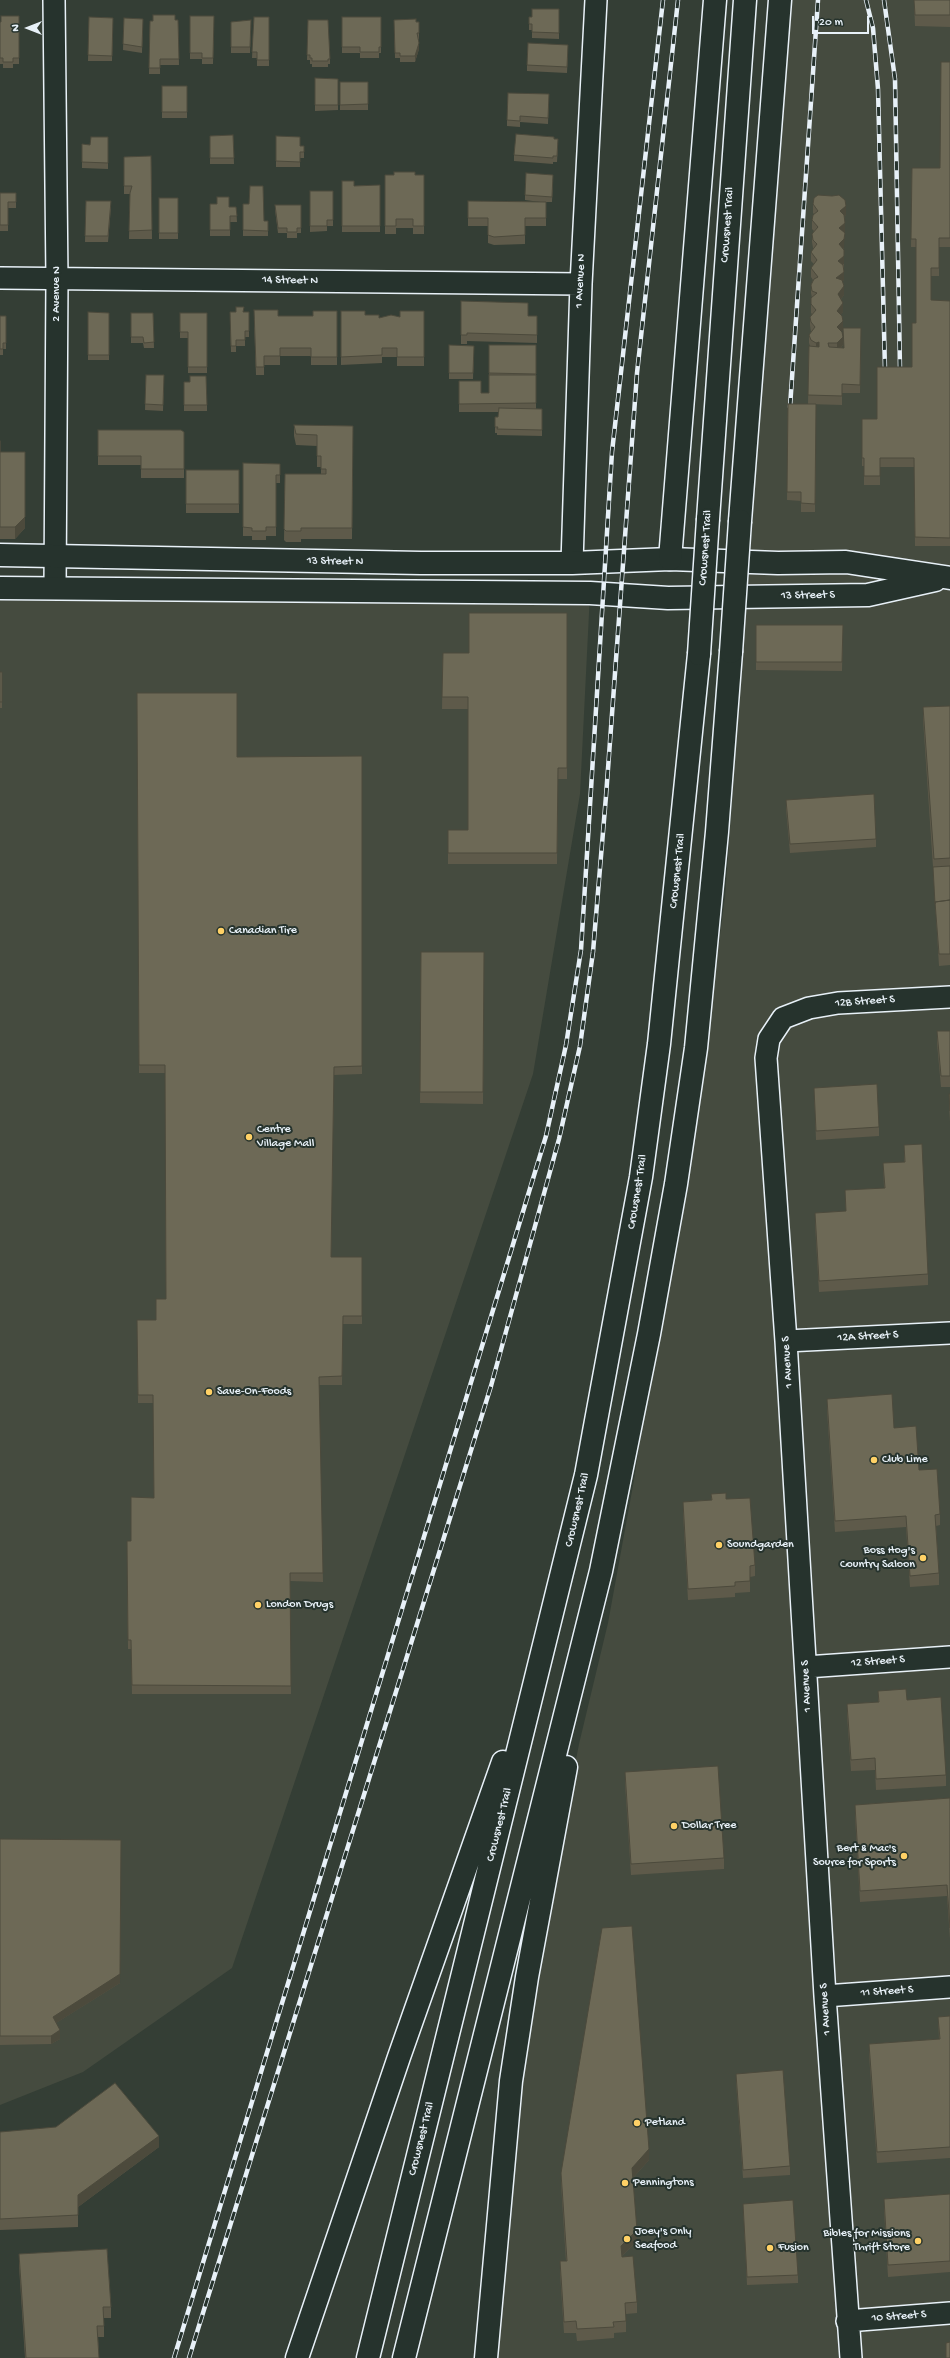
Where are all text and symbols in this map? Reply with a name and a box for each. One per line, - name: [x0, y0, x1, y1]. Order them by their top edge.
- north arrow: [8, 8, 48, 48]
- scale bar: [814, 8, 871, 34]
- text: 20 m: [819, 16, 843, 30]
- text: N: [10, 24, 22, 32]
- street label: Crowsnest Trail: [718, 187, 738, 263]
- street label: 1 Avenue N: [572, 253, 590, 309]
- street label: 2 Avenue N: [50, 266, 64, 322]
- street label: 14 Street N: [262, 273, 318, 289]
- street label: Crowsnest Trail: [696, 510, 716, 586]
- street label: 13 Street N: [307, 554, 363, 570]
- street label: 13 Street S: [781, 588, 835, 604]
- street label: Crowsnest Trail: [667, 833, 689, 909]
- place label: Canadian Tire: [229, 924, 297, 938]
- marker: Canadian Tire: [216, 926, 226, 936]
- street label: 12B Street S: [835, 993, 895, 1011]
- place label: Centre Village Mall: [257, 1123, 314, 1151]
- marker: Centre Village Mall: [244, 1132, 254, 1142]
- street label: Crowsnest Trail: [625, 1154, 651, 1230]
- street label: 12A Street S: [837, 1328, 899, 1346]
- street label: 1 Avenue S: [779, 1335, 797, 1389]
- place label: Save-On-Foods: [217, 1385, 291, 1399]
- marker: Save-On-Foods: [204, 1387, 214, 1397]
- place label: Club Lime: [882, 1453, 928, 1467]
- marker: Club Lime: [869, 1455, 879, 1465]
- street label: Crowsnest Trail: [562, 1472, 594, 1548]
- place label: Soundgarden: [727, 1538, 794, 1552]
- marker: Soundgarden: [714, 1540, 724, 1550]
- place label: Boss Hog's Country Saloon: [840, 1544, 915, 1572]
- marker: Boss Hog's Country Saloon: [918, 1553, 928, 1563]
- place label: London Drugs: [266, 1598, 333, 1612]
- marker: London Drugs: [253, 1600, 263, 1610]
- street label: 12 Street S: [851, 1653, 905, 1671]
- street label: 1 Avenue S: [798, 1660, 816, 1712]
- street label: Crowsnest Trail: [484, 1787, 516, 1863]
- place label: Dollar Tree: [682, 1819, 736, 1833]
- marker: Dollar Tree: [669, 1821, 679, 1831]
- place label: Bert & Mac's Source for Sports: [813, 1842, 896, 1870]
- marker: Bert & Mac's Source for Sports: [899, 1851, 909, 1861]
- street label: 1 Avenue S: [817, 1982, 835, 2036]
- street label: 11 Street S: [860, 1983, 914, 2001]
- street label: Crowsnest Trail: [406, 2101, 438, 2177]
- place label: Petland: [645, 2116, 685, 2130]
- marker: Petland: [632, 2118, 642, 2128]
- place label: Penningtons: [633, 2176, 694, 2190]
- marker: Penningtons: [620, 2178, 630, 2188]
- place label: Joey's Only Seafood: [635, 2225, 691, 2253]
- place label: Bibles for Missions Thrift Store: [823, 2227, 910, 2255]
- marker: Joey's Only Seafood: [622, 2234, 632, 2244]
- marker: Bibles for Missions Thrift Store: [913, 2236, 923, 2246]
- place label: Fusion: [778, 2241, 809, 2255]
- marker: Fusion: [765, 2243, 775, 2253]
- street label: 10 Street S: [871, 2308, 927, 2326]

